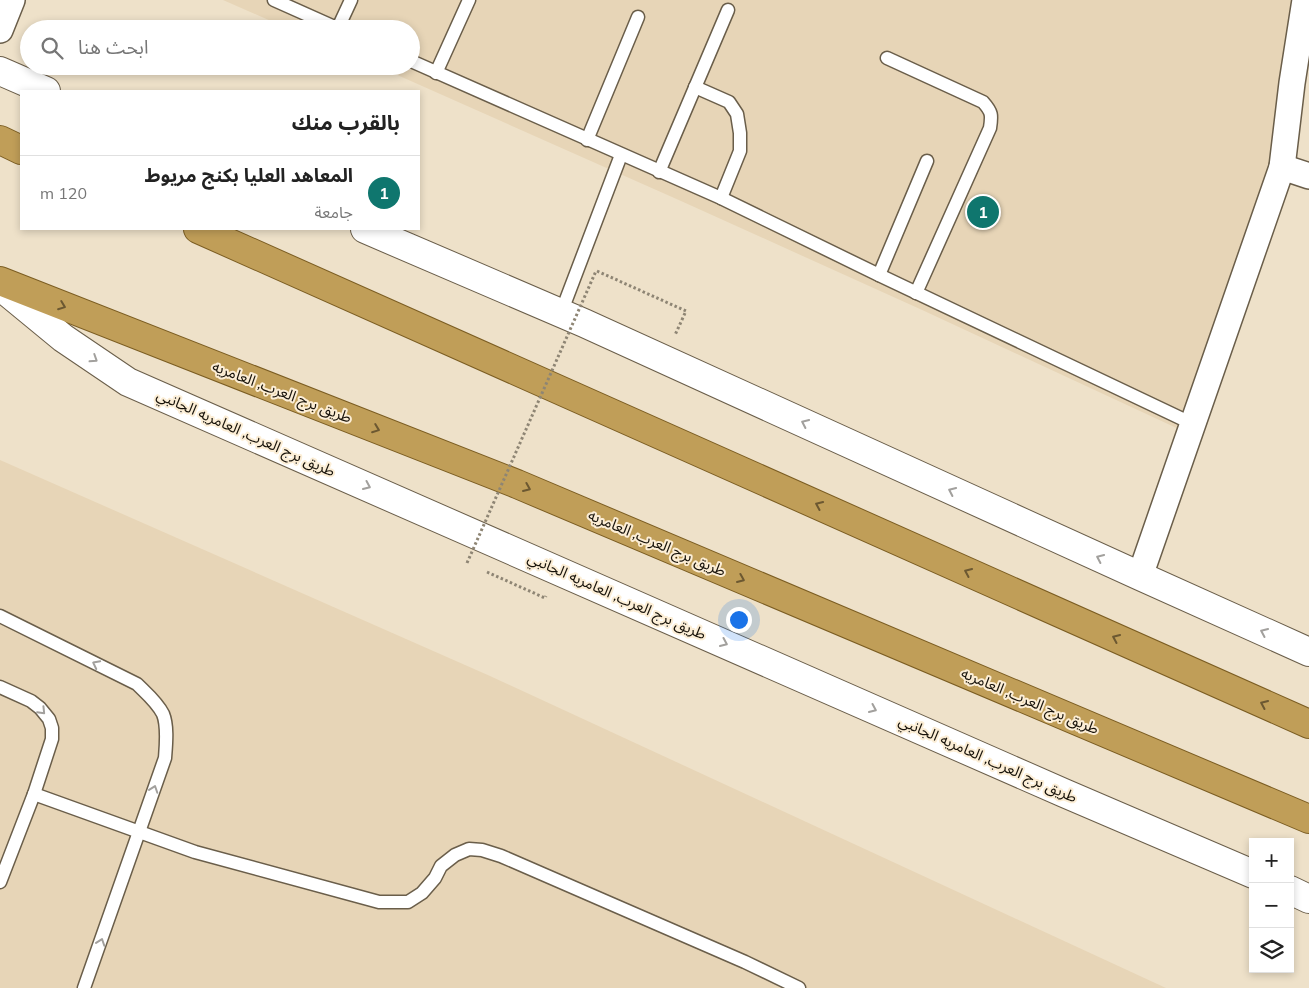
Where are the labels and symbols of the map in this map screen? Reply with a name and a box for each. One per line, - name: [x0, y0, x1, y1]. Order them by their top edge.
- pin: 1: [967, 193, 999, 231]
- one-way arrow: [57, 299, 66, 310]
- one-way arrow: [88, 352, 97, 362]
- street label: طريق برج العرب, العامريه: [209, 356, 355, 430]
- street label: طريق برج العرب, العامريه الجانبي: [153, 385, 338, 483]
- one-way arrow: [801, 420, 810, 430]
- one-way arrow: [371, 423, 380, 433]
- one-way arrow: [362, 480, 371, 491]
- one-way arrow: [522, 482, 531, 493]
- one-way arrow: [948, 486, 957, 497]
- one-way arrow: [815, 501, 824, 512]
- street label: طريق برج العرب, العامريه: [584, 505, 729, 583]
- street label: طريق برج العرب, العامريه الجانبي: [524, 548, 709, 646]
- one-way arrow: [1096, 554, 1105, 565]
- one-way arrow: [964, 567, 973, 578]
- one-way arrow: [736, 572, 745, 583]
- your location: [726, 607, 752, 633]
- one-way arrow: [1260, 627, 1269, 638]
- one-way arrow: [1112, 633, 1121, 644]
- one-way arrow: [719, 637, 728, 648]
- one-way arrow: [92, 660, 101, 670]
- street label: طريق برج العرب, العامريه: [957, 663, 1102, 741]
- one-way arrow: [1260, 699, 1269, 710]
- one-way arrow: [868, 702, 877, 713]
- one-way arrow: [36, 705, 45, 714]
- street label: طريق برج العرب, العامريه الجانبي: [895, 711, 1080, 809]
- one-way arrow: [148, 785, 158, 793]
- one-way arrow: [95, 938, 105, 947]

